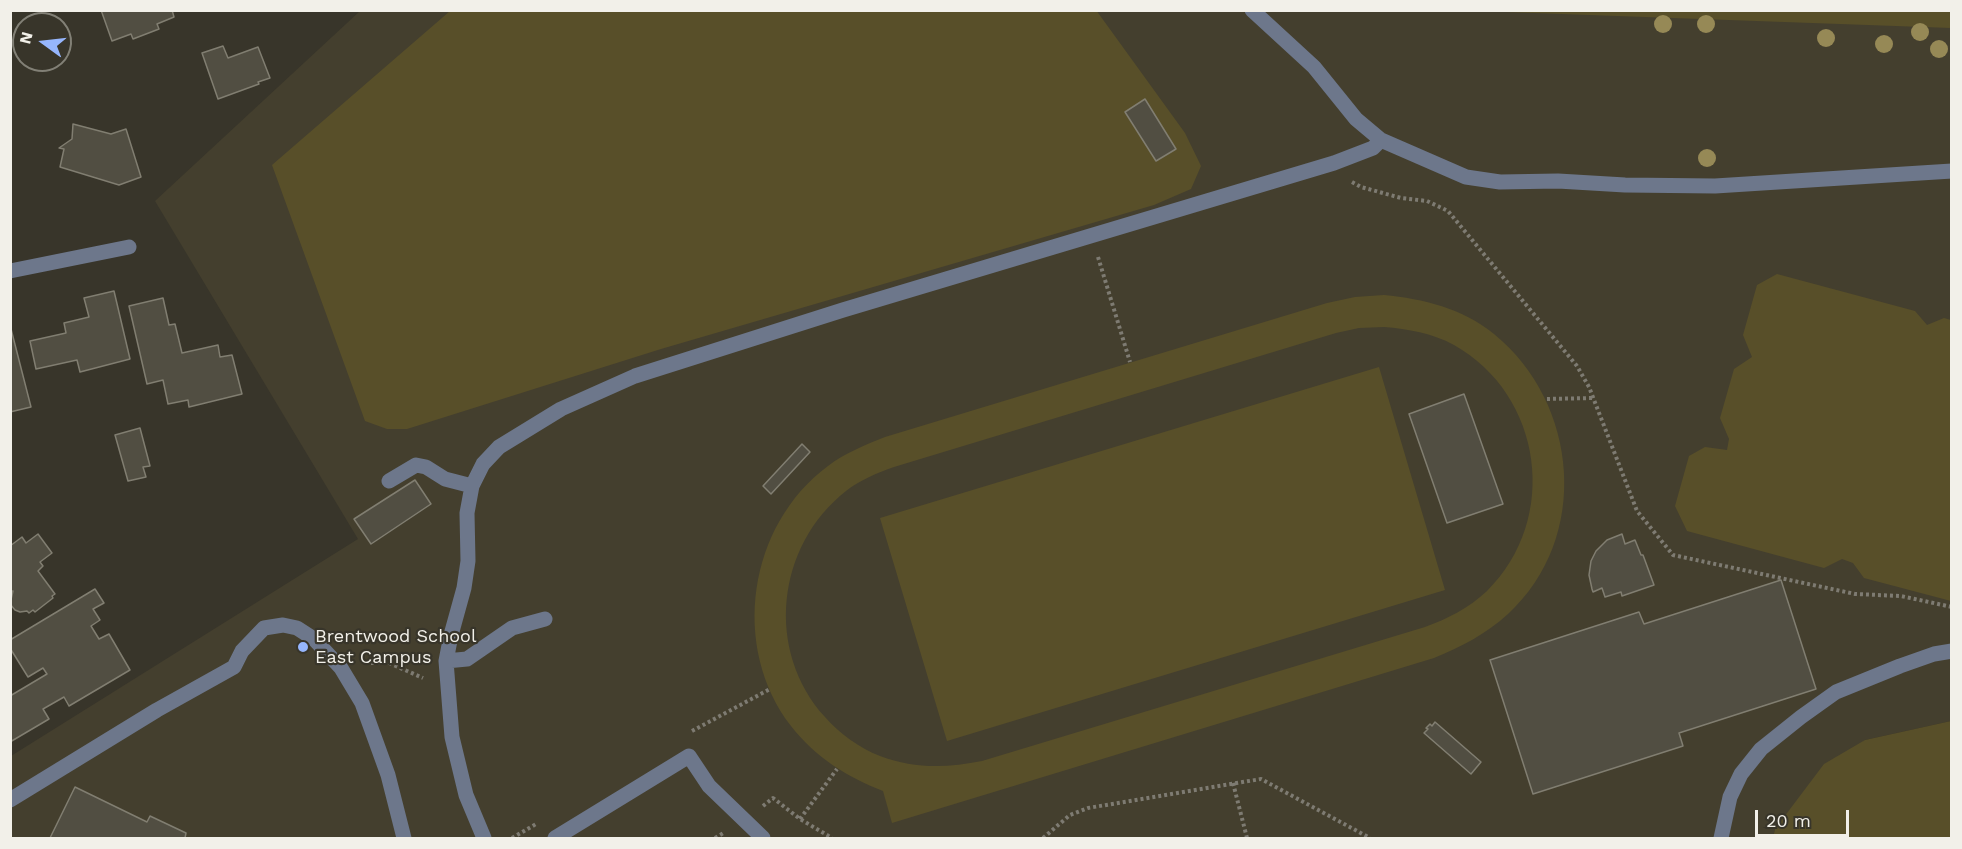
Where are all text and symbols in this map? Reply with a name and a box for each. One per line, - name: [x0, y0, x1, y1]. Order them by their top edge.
- north arrow: [12, 12, 72, 72]
- text: N: [15, 30, 37, 46]
- place label: Brentwood School East Campus: [315, 626, 476, 668]
- marker: Brentwood School East Campus: [296, 640, 310, 654]
- scale bar: [1758, 798, 1852, 836]
- text: 20 m: [1766, 810, 1811, 831]

